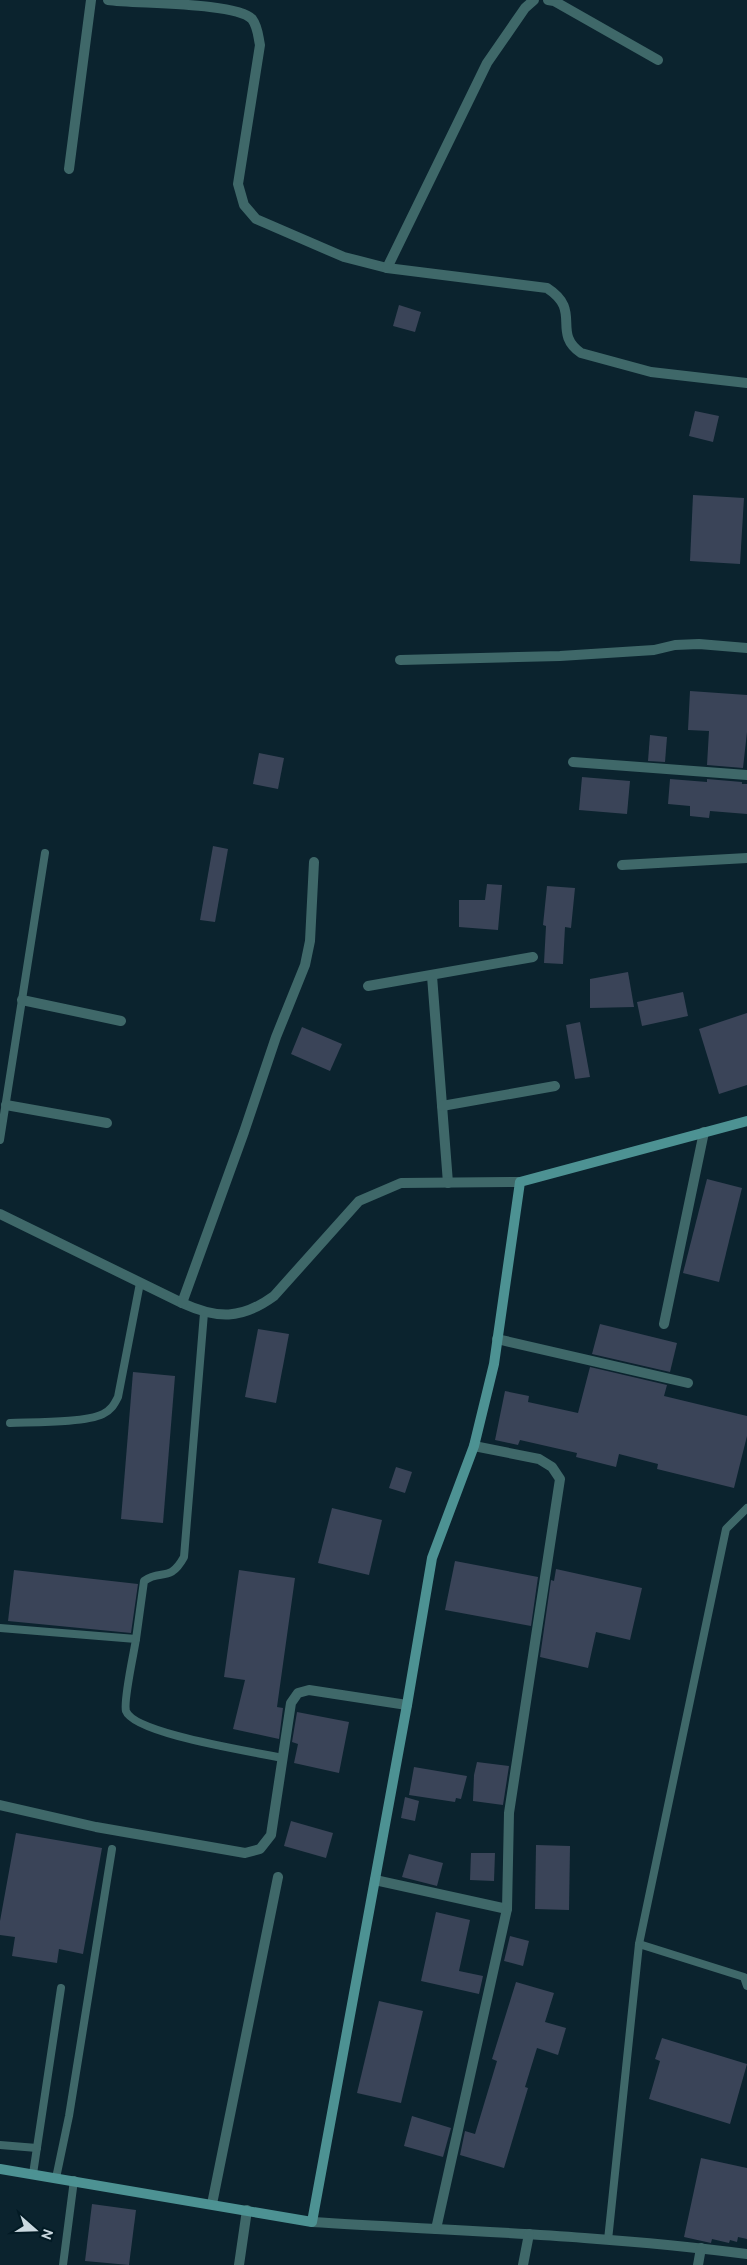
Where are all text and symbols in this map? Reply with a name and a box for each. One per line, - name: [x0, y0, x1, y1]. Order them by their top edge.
- north arrow: [10, 2205, 60, 2255]
- text: N: [37, 2227, 57, 2242]

